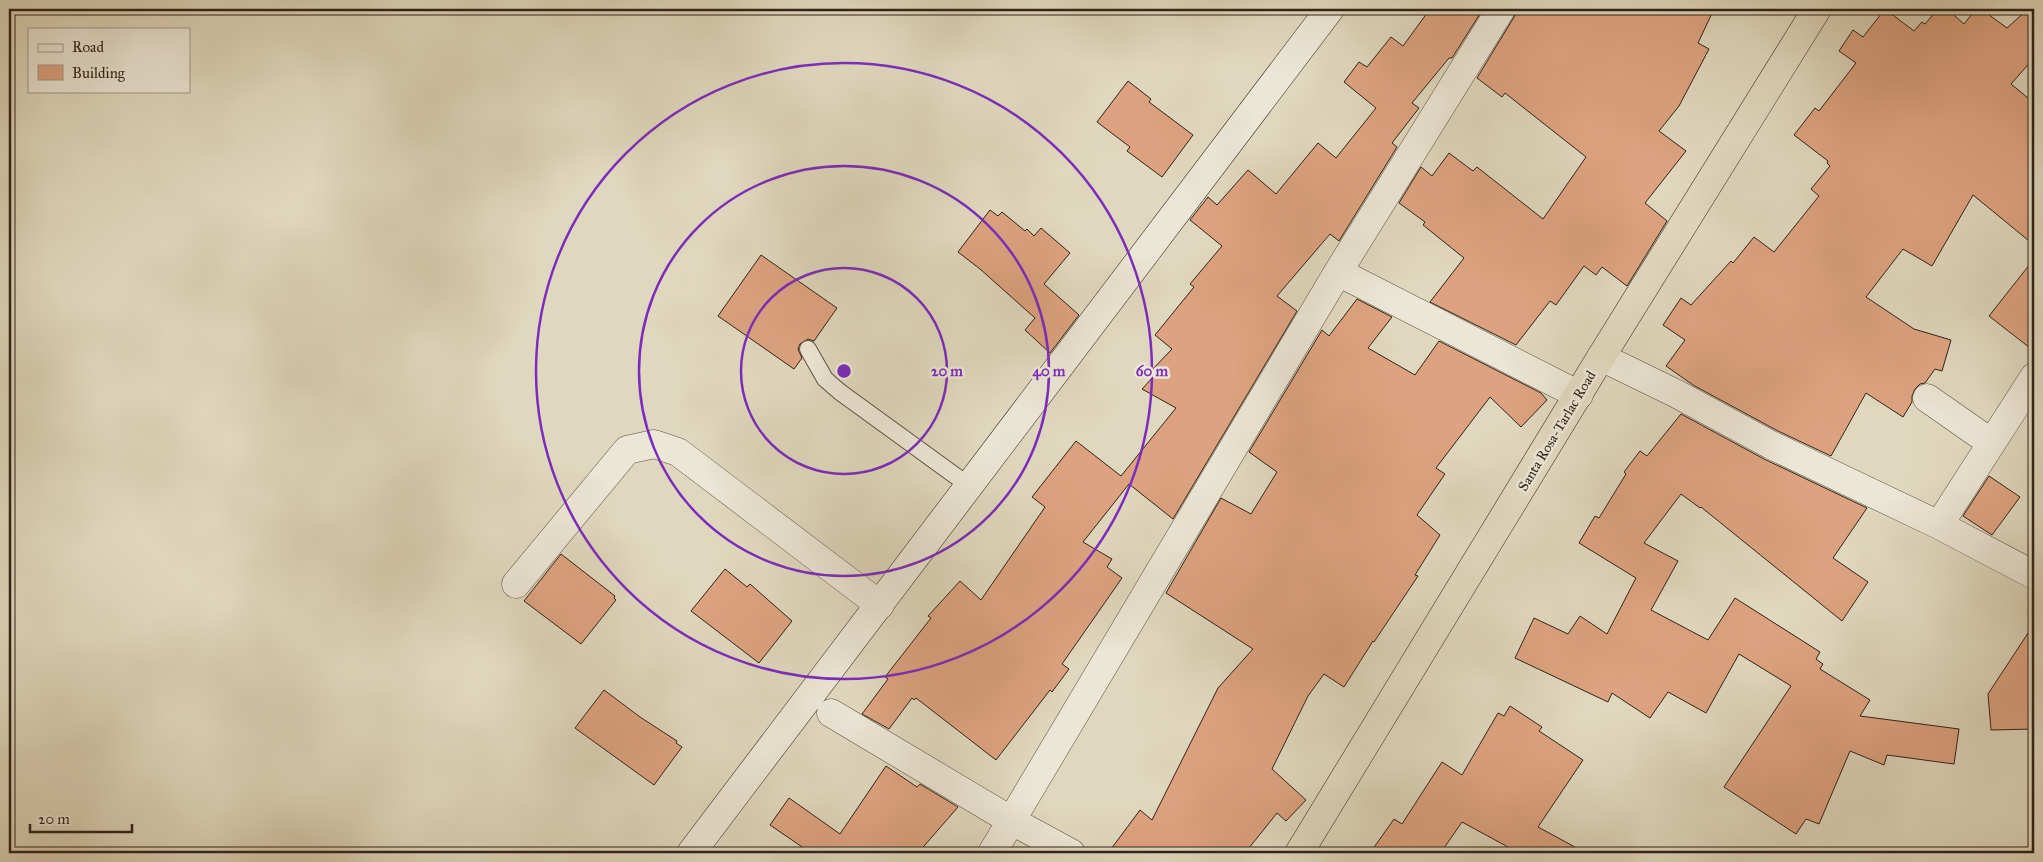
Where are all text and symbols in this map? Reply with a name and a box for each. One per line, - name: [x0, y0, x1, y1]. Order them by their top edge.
- legend: [28, 28, 190, 92]
- text: Road: [72, 38, 104, 56]
- text: Building: [72, 64, 126, 82]
- centre of rings: [835, 362, 853, 380]
- text: 20 m: [931, 362, 963, 380]
- text: 40 m: [1033, 362, 1066, 381]
- text: 60 m: [1136, 362, 1169, 380]
- street label: Santa Rosa-Tarlac Road: [1514, 368, 1600, 494]
- scale bar: [30, 802, 132, 834]
- text: 20 m: [38, 810, 70, 828]

